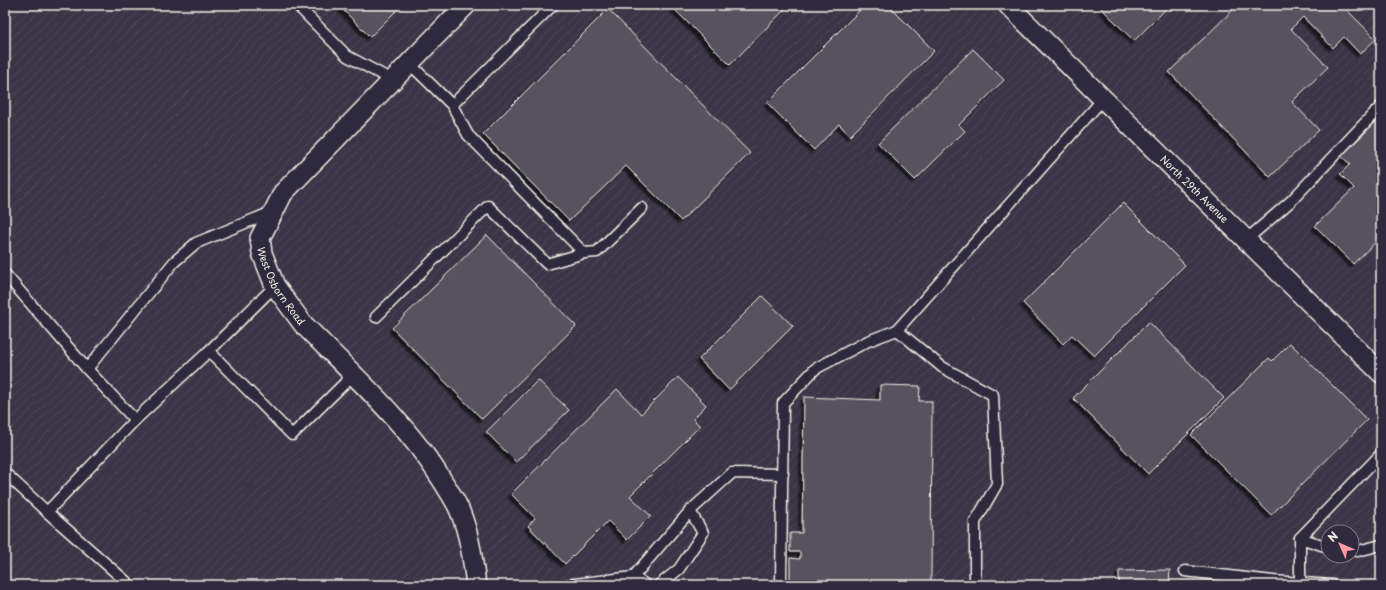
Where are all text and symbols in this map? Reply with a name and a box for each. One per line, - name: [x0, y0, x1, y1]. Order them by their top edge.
- street label: North 29th Avenue: [1157, 152, 1233, 226]
- street label: West Osborn Road: [254, 246, 309, 328]
- north arrow: [1320, 524, 1360, 564]
- text: N: [1323, 527, 1342, 546]

